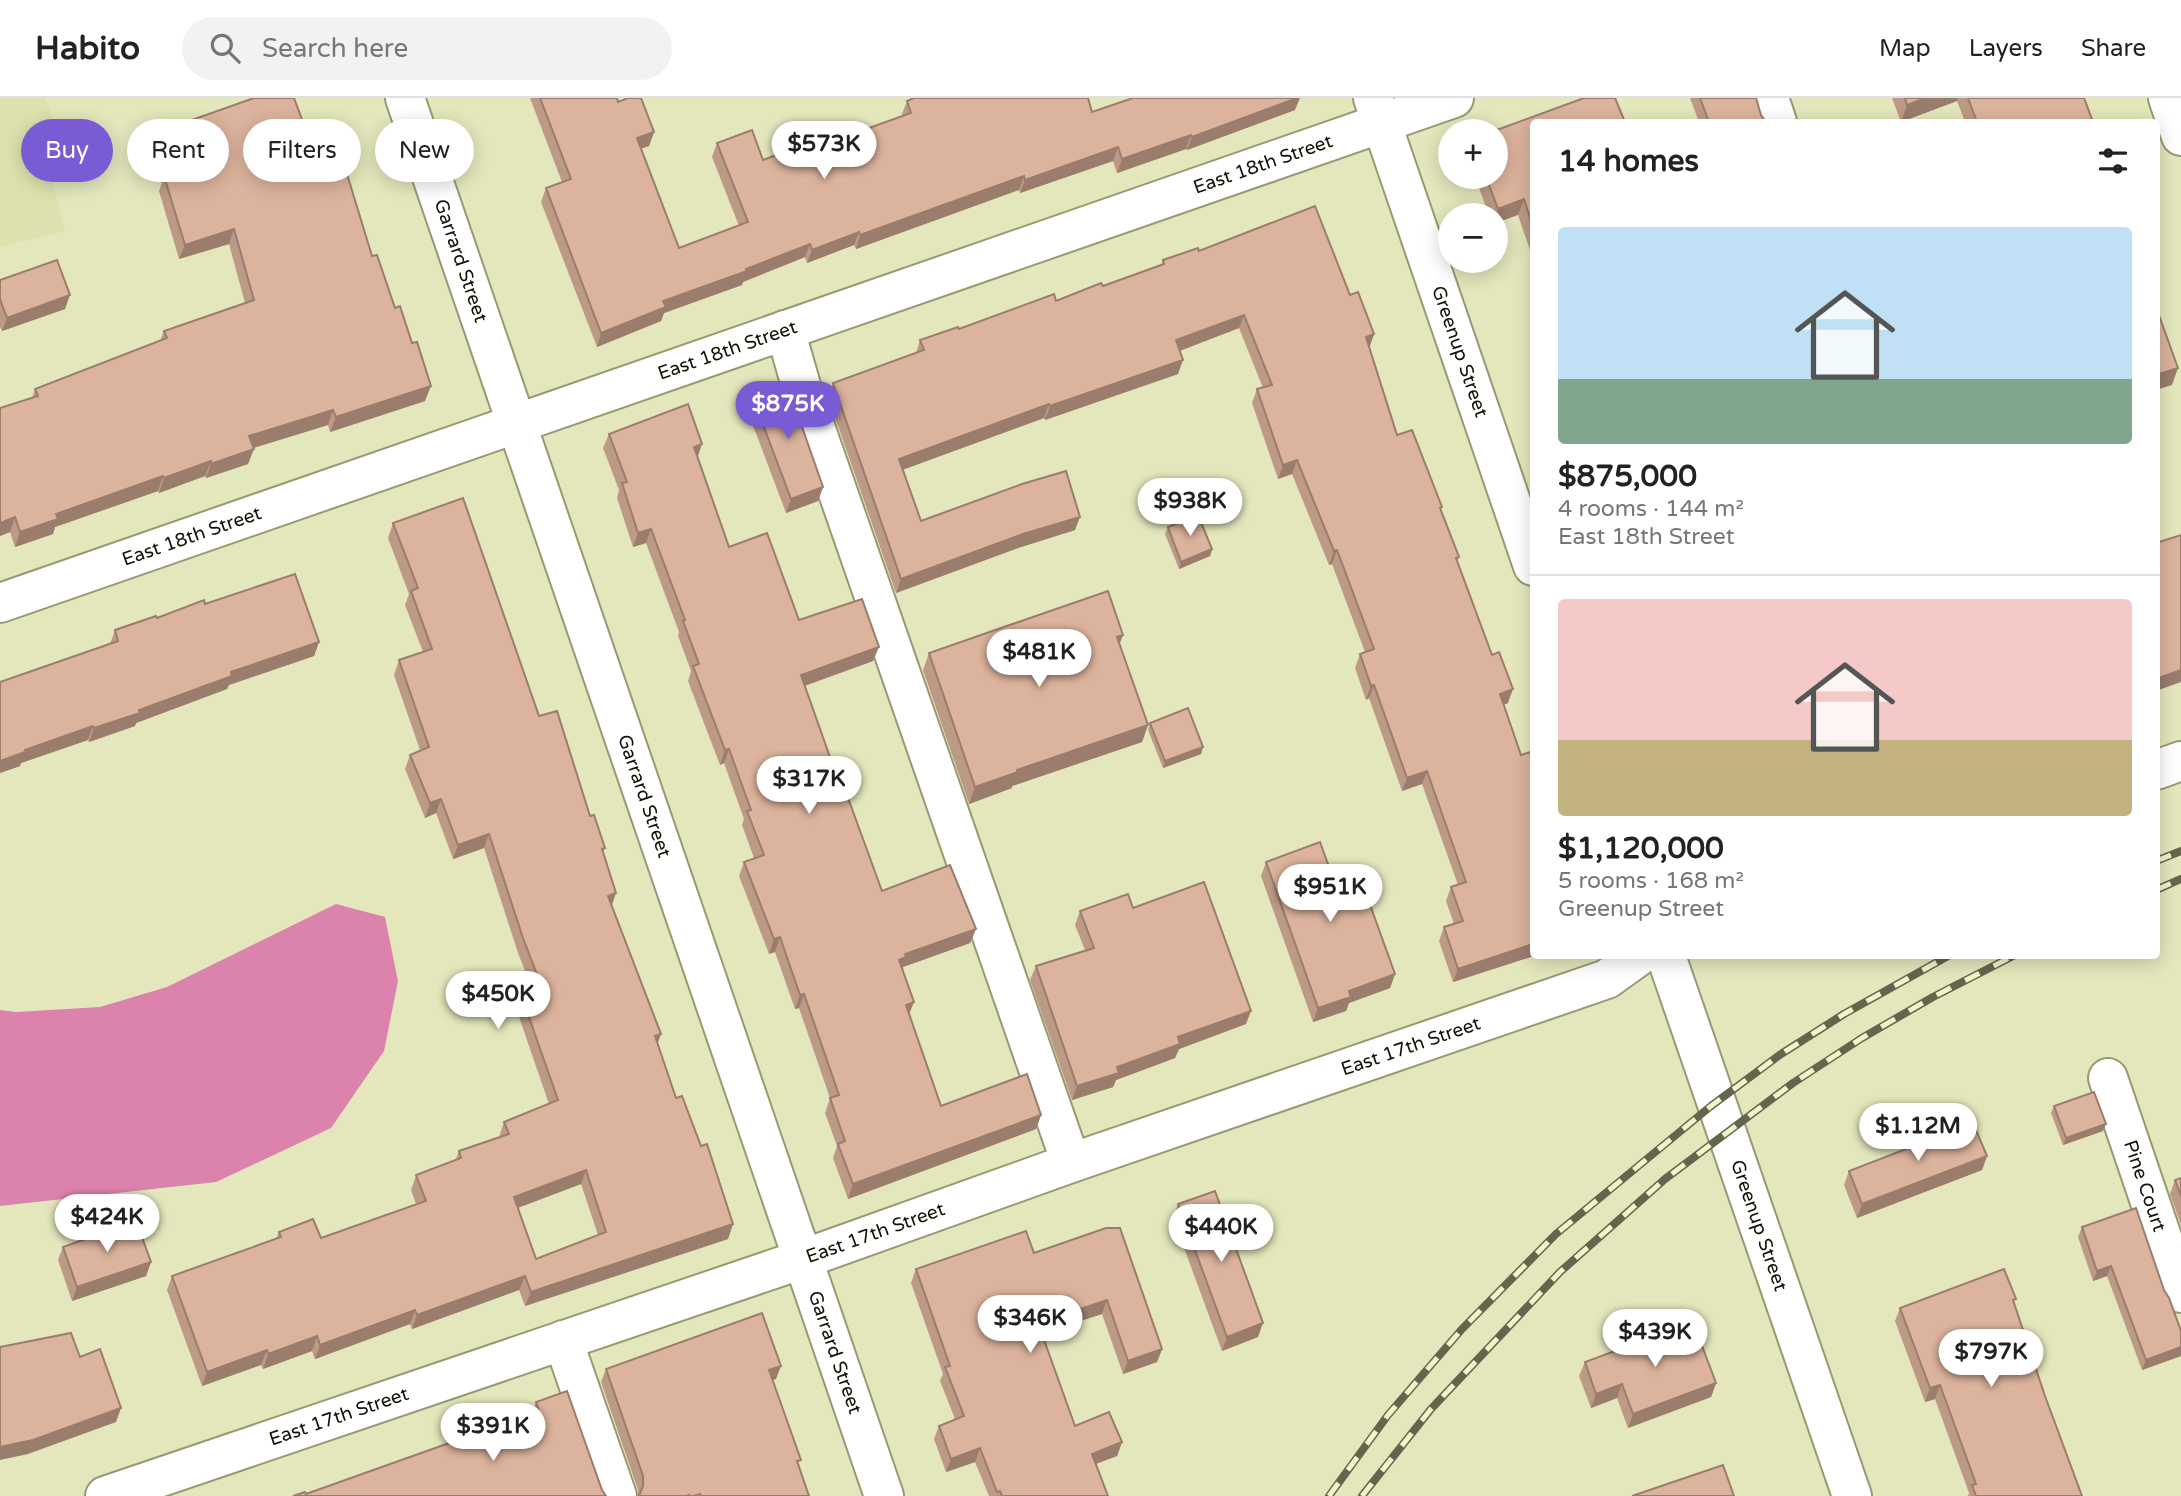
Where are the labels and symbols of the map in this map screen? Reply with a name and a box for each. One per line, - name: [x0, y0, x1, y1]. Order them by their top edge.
- pin: $573K: [775, 122, 873, 181]
- street label: East 18th Street: [1190, 130, 1336, 199]
- street label: Garrard Street: [429, 196, 492, 325]
- street label: Greenup Street: [1427, 283, 1492, 420]
- street label: East 18th Street: [655, 316, 800, 385]
- pin: $875K: [739, 382, 837, 441]
- pin: $938K: [1141, 478, 1239, 538]
- street label: East 18th Street: [119, 502, 264, 571]
- pin: $481K: [990, 630, 1088, 689]
- street label: Garrard Street: [613, 732, 675, 861]
- pin: $317K: [760, 756, 858, 816]
- pin: $951K: [1281, 864, 1379, 924]
- pin: $450K: [449, 972, 547, 1031]
- street label: East 17th Street: [1338, 1012, 1483, 1080]
- pin: $1.12M: [1861, 1104, 1975, 1163]
- street label: Pine Court: [2119, 1137, 2170, 1235]
- street label: Greenup Street: [1726, 1157, 1792, 1294]
- pin: $424K: [58, 1194, 156, 1254]
- street label: East 17th Street: [803, 1198, 948, 1268]
- pin: $440K: [1172, 1204, 1270, 1264]
- street label: Garrard Street: [804, 1288, 866, 1417]
- pin: $346K: [981, 1296, 1079, 1355]
- pin: $439K: [1606, 1310, 1704, 1369]
- pin: $797K: [1942, 1330, 2040, 1389]
- street label: East 17th Street: [266, 1383, 412, 1450]
- pin: $391K: [444, 1404, 542, 1463]

